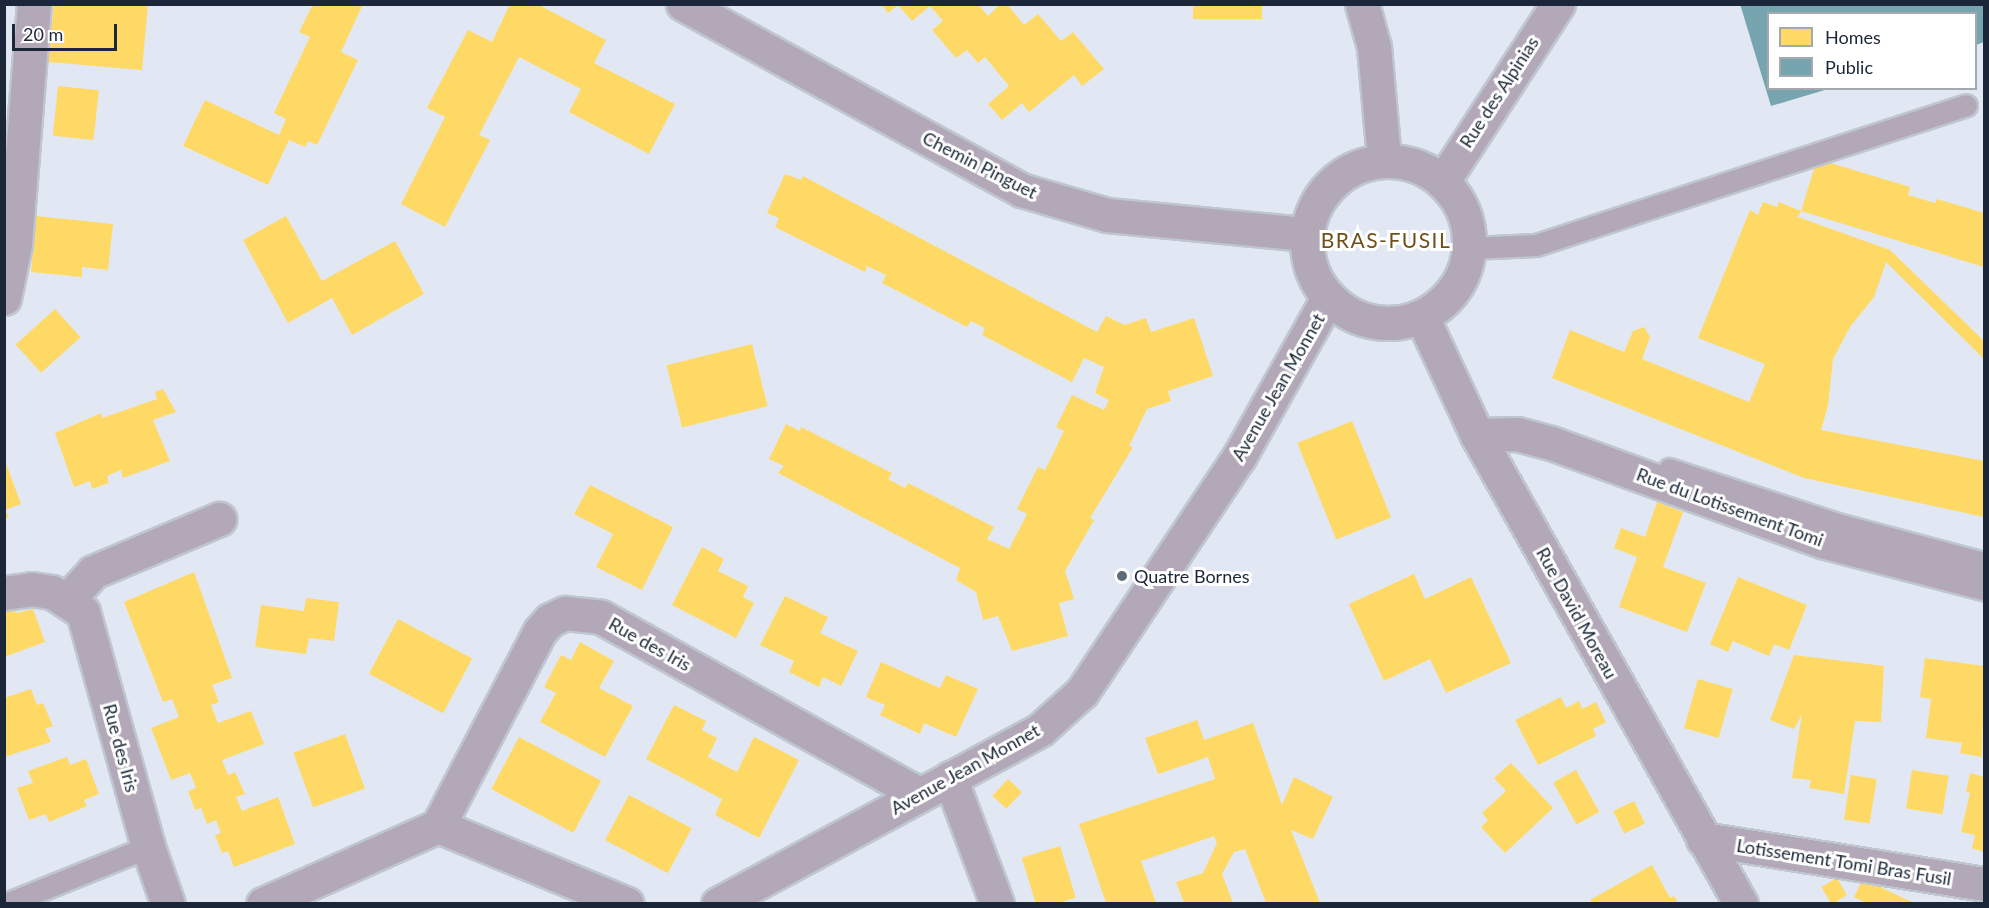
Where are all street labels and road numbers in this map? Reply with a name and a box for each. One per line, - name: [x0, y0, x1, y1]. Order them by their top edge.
- street label: Rue des Alpinias: [1455, 32, 1543, 152]
- street label: Chemin Pinguet: [919, 127, 1041, 203]
- street label: Avenue Jean Monnet: [1227, 309, 1329, 465]
- street label: Rue du Lotissement Tomi: [1633, 463, 1827, 551]
- street label: Rue David Moreau: [1532, 544, 1622, 682]
- street label: Rue des Iris: [605, 613, 695, 675]
- street label: Rue des Iris: [99, 701, 143, 795]
- street label: Avenue Jean Monnet: [887, 719, 1043, 819]
- street label: Lotissement Tomi Bras Fusil: [1735, 834, 1953, 890]

